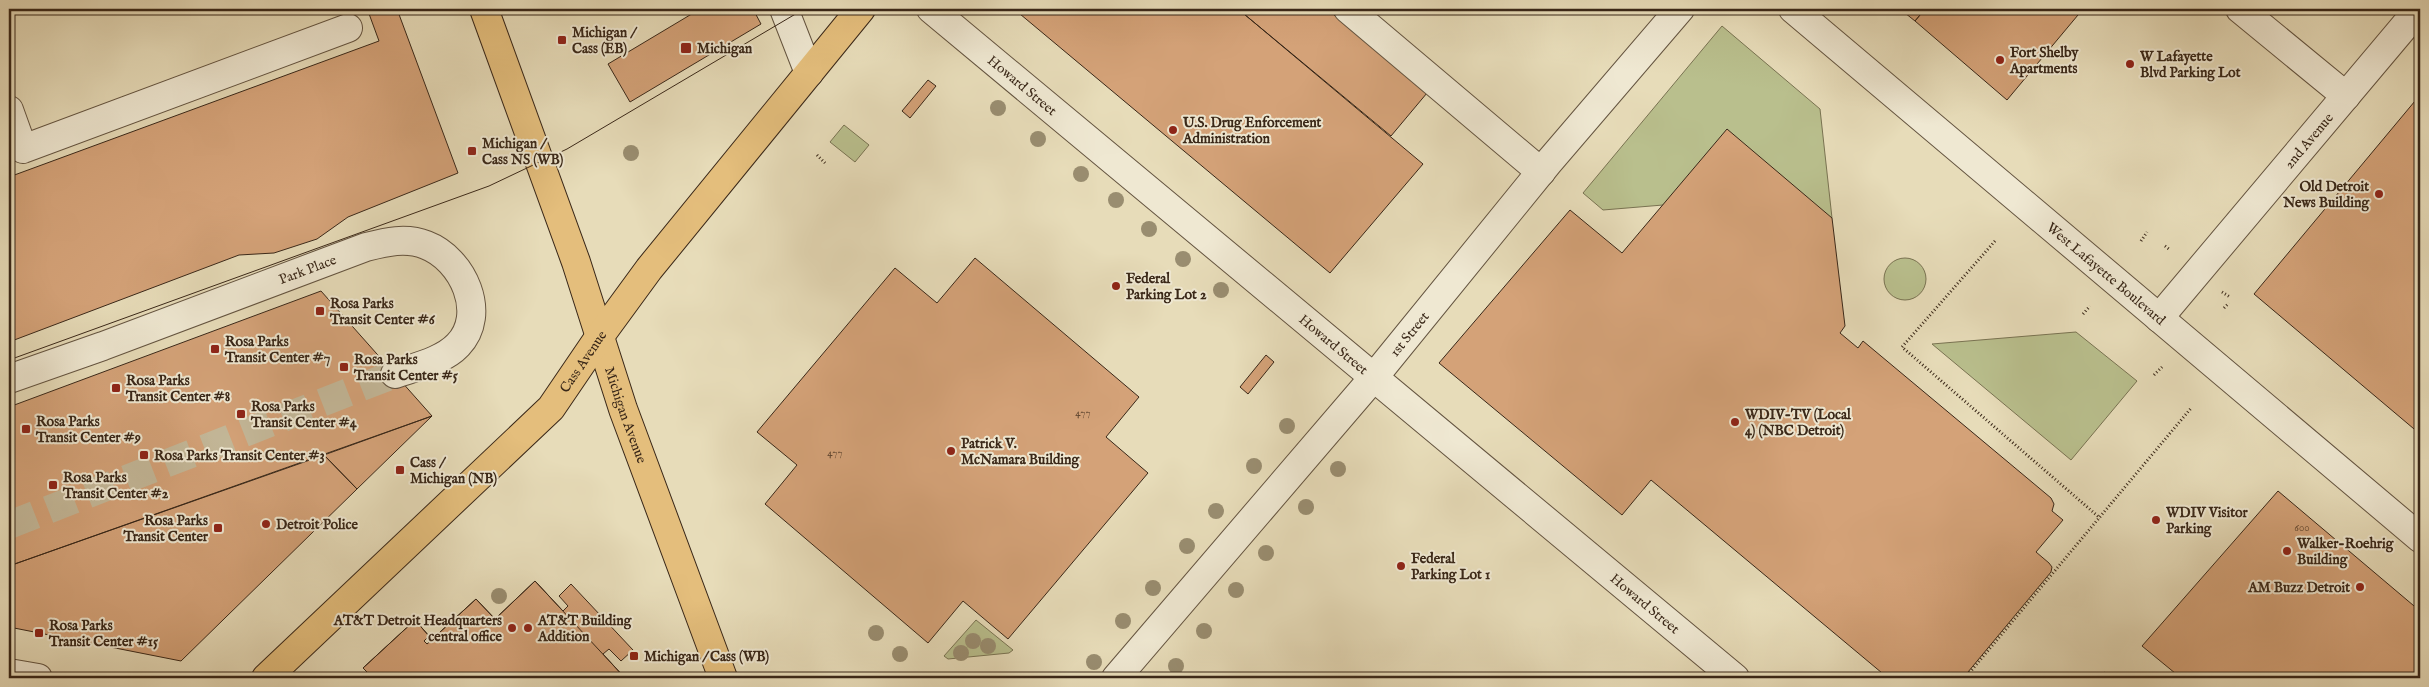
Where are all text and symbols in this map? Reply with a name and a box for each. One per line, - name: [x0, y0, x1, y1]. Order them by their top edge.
- place label: Michigan / Cass (EB): [572, 24, 638, 58]
- marker: Michigan / Cass (EB): [556, 34, 568, 46]
- place label: Michigan: [697, 40, 753, 58]
- marker: Michigan: [679, 41, 693, 55]
- place label: Fort Shelby Apartments: [2009, 44, 2079, 78]
- place label: W Lafayette Blvd Parking Lot: [2139, 48, 2241, 82]
- street label: Howard Street: [983, 52, 1060, 120]
- marker: Fort Shelby Apartments: [1994, 54, 2006, 66]
- marker: W Lafayette Blvd Parking Lot: [2124, 58, 2136, 70]
- street label: 2nd Avenue: [2281, 109, 2338, 173]
- place label: U.S. Drug Enforcement Administration: [1182, 114, 1322, 148]
- marker: U.S. Drug Enforcement Administration: [1167, 124, 1179, 136]
- place label: Michigan / Cass NS (WB): [482, 135, 564, 169]
- marker: Michigan / Cass NS (WB): [466, 145, 478, 157]
- place label: Old Detroit News Building: [2282, 178, 2370, 212]
- marker: Old Detroit News Building: [2373, 188, 2385, 200]
- street label: West Lafayette Boulevard: [2042, 219, 2169, 330]
- street label: Park Place: [276, 251, 340, 289]
- place label: Federal Parking Lot 2: [1126, 270, 1207, 304]
- marker: Federal Parking Lot 2: [1110, 280, 1122, 292]
- place label: Rosa Parks Transit Center #6: [329, 295, 436, 329]
- marker: Rosa Parks Transit Center #6: [314, 305, 326, 317]
- street label: 1st Street: [1386, 308, 1434, 361]
- street label: Howard Street: [1295, 311, 1372, 379]
- street label: Cass Avenue: [556, 327, 611, 397]
- place label: Rosa Parks Transit Center #7: [224, 333, 331, 367]
- marker: Rosa Parks Transit Center #7: [209, 343, 221, 355]
- place label: Rosa Parks Transit Center #5: [353, 351, 458, 385]
- marker: Rosa Parks Transit Center #5: [338, 361, 350, 373]
- street label: Michigan Avenue: [600, 365, 651, 466]
- place label: Rosa Parks Transit Center #8: [125, 372, 231, 406]
- marker: Rosa Parks Transit Center #8: [110, 382, 122, 394]
- place label: Rosa Parks Transit Center #4: [250, 398, 358, 432]
- house number: 477: [1075, 406, 1091, 420]
- place label: WDIV-TV (Local 4) (NBC Detroit): [1744, 406, 1852, 440]
- marker: Rosa Parks Transit Center #4: [235, 408, 247, 420]
- place label: Rosa Parks Transit Center #9: [35, 413, 141, 447]
- marker: WDIV-TV (Local 4) (NBC Detroit): [1729, 416, 1741, 428]
- marker: Rosa Parks Transit Center #9: [20, 423, 32, 435]
- place label: Patrick V. McNamara Building: [961, 435, 1081, 469]
- marker: Patrick V. McNamara Building: [945, 445, 957, 457]
- house number: 477: [827, 446, 843, 460]
- place label: Rosa Parks Transit Center #3: [154, 447, 325, 465]
- marker: Rosa Parks Transit Center #3: [138, 449, 150, 461]
- place label: Cass / Michigan (NB): [410, 454, 498, 488]
- marker: Cass / Michigan (NB): [394, 464, 406, 476]
- place label: Rosa Parks Transit Center #2: [62, 469, 169, 503]
- marker: Rosa Parks Transit Center #2: [47, 479, 59, 491]
- place label: WDIV Visitor Parking: [2165, 504, 2248, 538]
- place label: Rosa Parks Transit Center: [123, 512, 209, 546]
- marker: WDIV Visitor Parking: [2150, 514, 2162, 526]
- place label: Detroit Police: [276, 516, 359, 534]
- marker: Detroit Police: [260, 518, 272, 530]
- house number: 600: [2294, 521, 2310, 535]
- marker: Rosa Parks Transit Center: [212, 522, 224, 534]
- place label: Walker-Roehrig Building: [2296, 535, 2395, 569]
- marker: Walker-Roehrig Building: [2281, 545, 2293, 557]
- place label: Federal Parking Lot 1: [1411, 550, 1490, 584]
- marker: Federal Parking Lot 1: [1395, 560, 1407, 572]
- street label: Howard Street: [1606, 570, 1683, 638]
- place label: AM Buzz Detroit: [2247, 579, 2350, 597]
- marker: AM Buzz Detroit: [2354, 581, 2366, 593]
- place label: AT&T Detroit Headquarters central office: [333, 612, 503, 646]
- place label: AT&T Building Addition: [537, 612, 633, 646]
- place label: Rosa Parks Transit Center #15: [48, 617, 158, 651]
- marker: AT&T Detroit Headquarters central office: [506, 622, 518, 634]
- marker: AT&T Building Addition: [522, 622, 534, 634]
- marker: Rosa Parks Transit Center #15: [33, 627, 45, 639]
- place label: Michigan / Cass (WB): [644, 648, 770, 666]
- marker: Michigan / Cass (WB): [628, 650, 640, 662]

